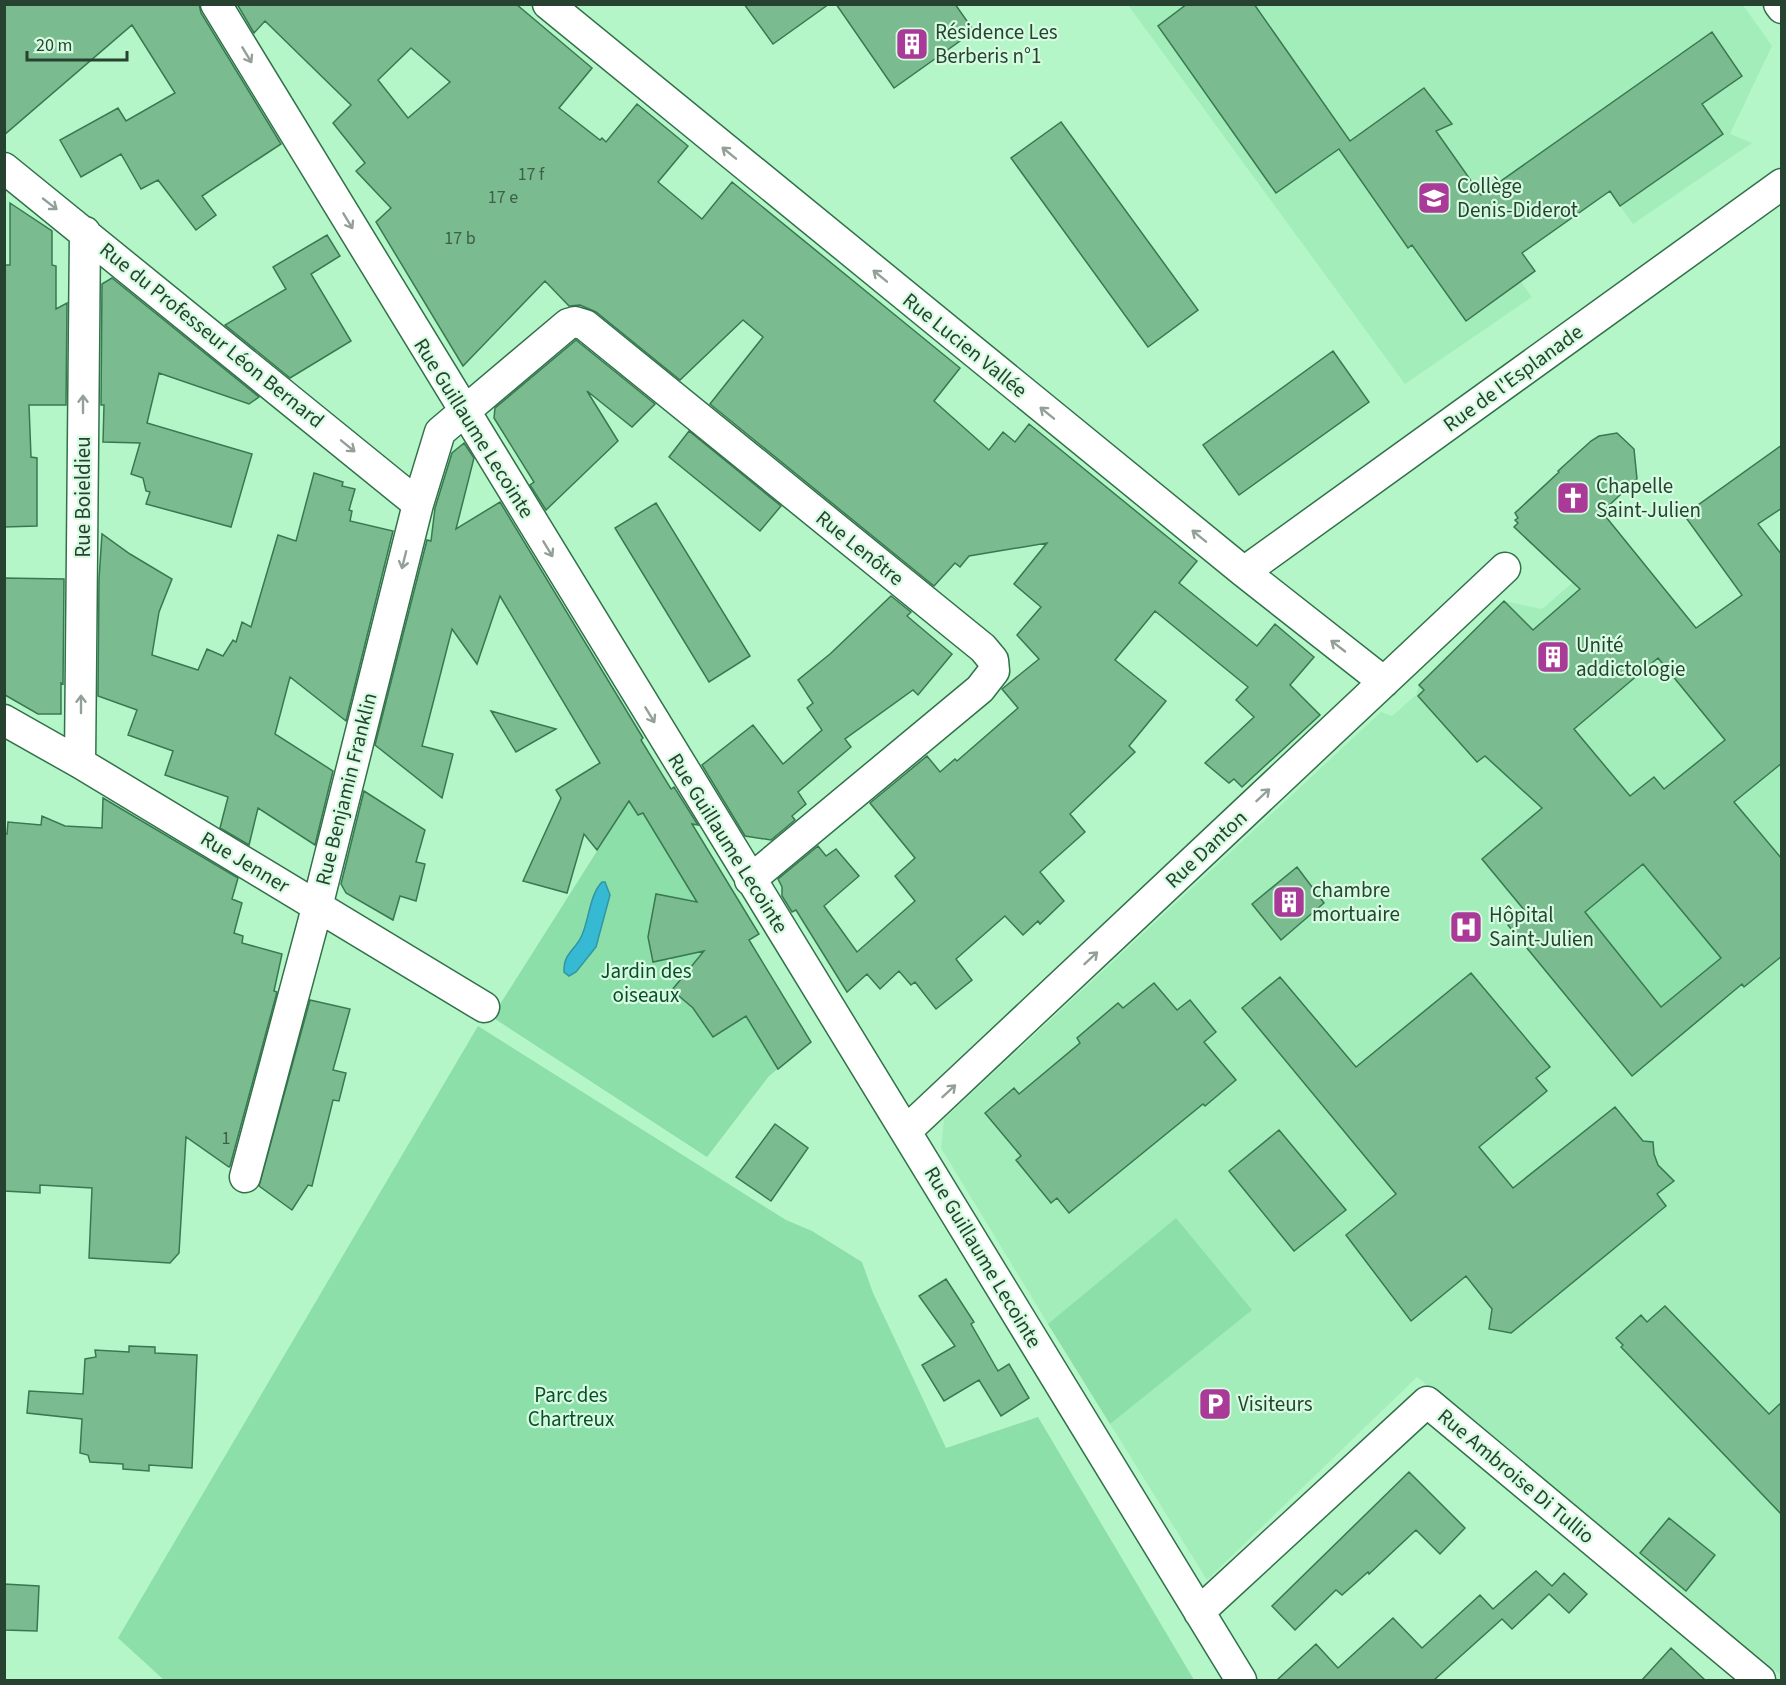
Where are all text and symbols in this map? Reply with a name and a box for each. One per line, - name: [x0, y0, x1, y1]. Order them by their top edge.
- place label: Résidence Les Berberis n°1: [935, 17, 1058, 71]
- scale bar: [27, 24, 128, 62]
- building icon: Résidence Les Berberis n°1: [894, 26, 930, 62]
- text: 20 m: [36, 33, 72, 58]
- one-way arrow: [240, 46, 253, 63]
- one-way arrow: [722, 146, 737, 160]
- house number: 17 f: [518, 162, 545, 187]
- place label: Collège Denis-Diderot: [1457, 171, 1578, 225]
- school or university icon: Collège Denis-Diderot: [1416, 180, 1452, 216]
- house number: 17 e: [488, 185, 518, 210]
- one-way arrow: [42, 198, 58, 211]
- one-way arrow: [342, 212, 354, 229]
- house number: 17 b: [444, 226, 476, 251]
- street label: Rue du Professeur Léon Bernard: [93, 235, 331, 435]
- one-way arrow: [872, 270, 888, 283]
- street label: Rue Lucien Vallée: [896, 285, 1034, 405]
- street label: Rue de l'Esplanade: [1437, 317, 1589, 439]
- street label: Rue Guillaume Lecointe: [406, 332, 542, 524]
- one-way arrow: [77, 395, 89, 415]
- one-way arrow: [1040, 406, 1056, 419]
- street label: Rue Boieldieu: [68, 436, 98, 558]
- one-way arrow: [340, 440, 356, 453]
- place label: Chapelle Saint-Julien: [1596, 471, 1701, 525]
- church icon: Chapelle Saint-Julien: [1555, 480, 1591, 516]
- street label: Rue Lenôtre: [810, 503, 910, 593]
- one-way arrow: [1191, 529, 1207, 542]
- one-way arrow: [543, 540, 555, 557]
- one-way arrow: [398, 551, 410, 570]
- place label: Unité addictologie: [1576, 630, 1686, 684]
- building icon: Unité addictologie: [1535, 639, 1571, 675]
- one-way arrow: [1331, 640, 1347, 653]
- street label: Rue Benjamin Franklin: [308, 690, 384, 888]
- one-way arrow: [75, 695, 87, 715]
- one-way arrow: [644, 706, 656, 723]
- street label: Rue Guillaume Lecointe: [660, 747, 796, 939]
- one-way arrow: [1256, 788, 1271, 802]
- street label: Rue Danton: [1158, 803, 1254, 895]
- street label: Rue Jenner: [195, 824, 296, 901]
- place label: chambre mortuaire: [1312, 875, 1400, 929]
- building icon: chambre mortuaire: [1271, 884, 1307, 920]
- place label: Hôpital Saint-Julien: [1489, 900, 1594, 954]
- hospital icon: Hôpital Saint-Julien: [1448, 909, 1484, 945]
- one-way arrow: [1083, 950, 1098, 965]
- park label: Jardin des oiseaux: [600, 956, 692, 1010]
- one-way arrow: [941, 1084, 956, 1098]
- house number: 1: [222, 1126, 230, 1151]
- street label: Rue Guillaume Lecointe: [917, 1161, 1049, 1353]
- park label: Parc des Chartreux: [528, 1380, 615, 1434]
- parking icon: Visiteurs: [1197, 1386, 1233, 1422]
- place label: Visiteurs: [1238, 1389, 1313, 1419]
- street label: Rue Ambroise Di Tullio: [1431, 1401, 1601, 1551]

